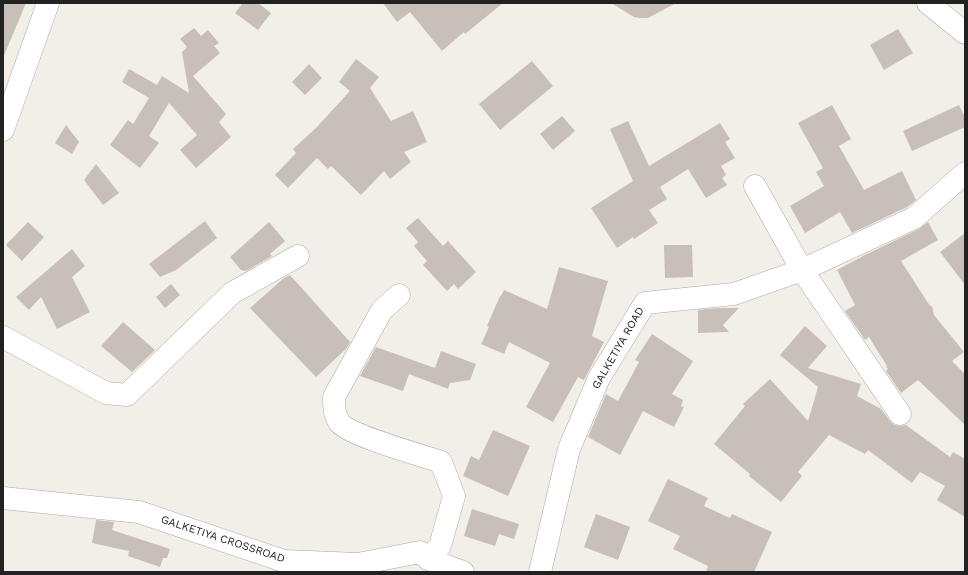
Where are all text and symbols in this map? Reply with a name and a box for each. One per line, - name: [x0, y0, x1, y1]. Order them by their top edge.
- street label: GALKETIYA ROAD: [589, 305, 647, 391]
- street label: GALKETIYA CROSSROAD: [159, 513, 287, 565]

